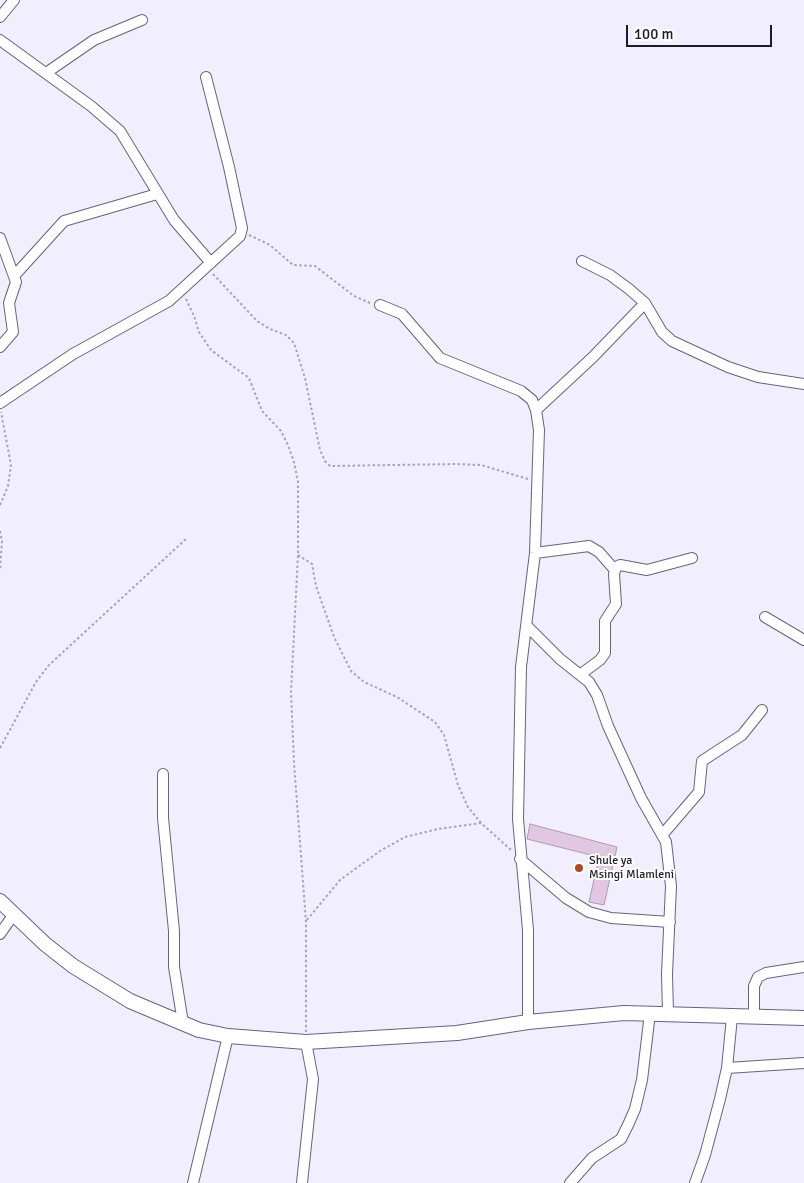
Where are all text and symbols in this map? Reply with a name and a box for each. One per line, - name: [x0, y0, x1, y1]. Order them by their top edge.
- scale bar: [629, 15, 775, 47]
- text: 100 m: [634, 25, 674, 43]
- place label: Shule ya Msingi Mlamleni: [589, 854, 674, 882]
- marker: Shule ya Msingi Mlamleni: [573, 862, 585, 874]

